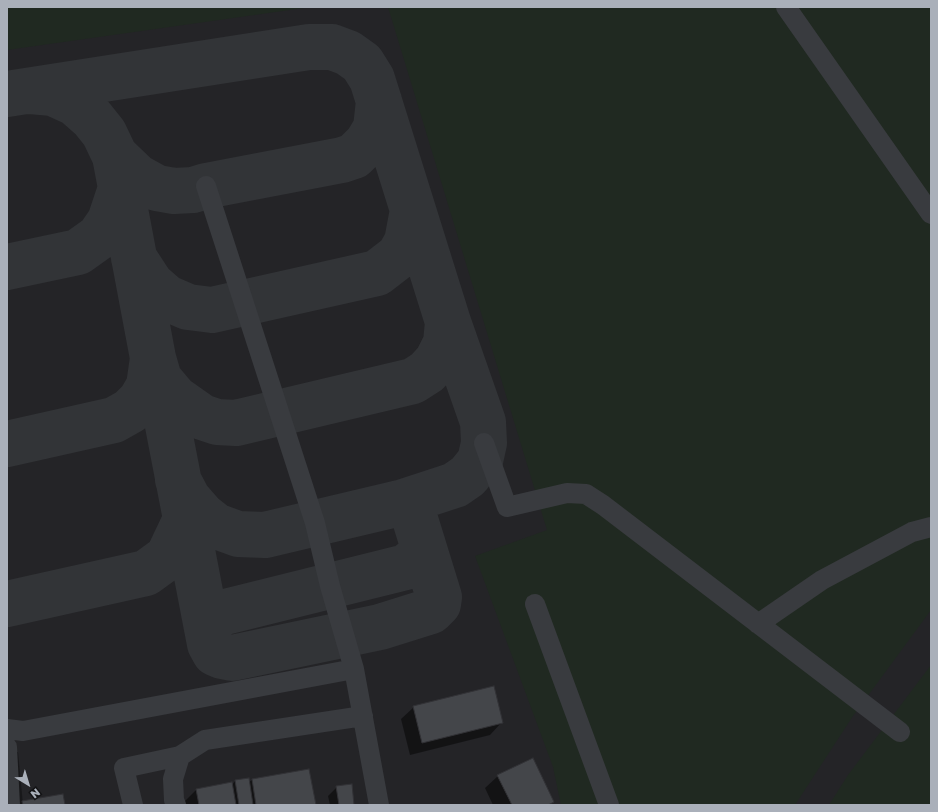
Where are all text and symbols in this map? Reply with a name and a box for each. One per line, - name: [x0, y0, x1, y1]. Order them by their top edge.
- north arrow: [8, 764, 48, 804]
- text: N: [28, 786, 43, 802]

